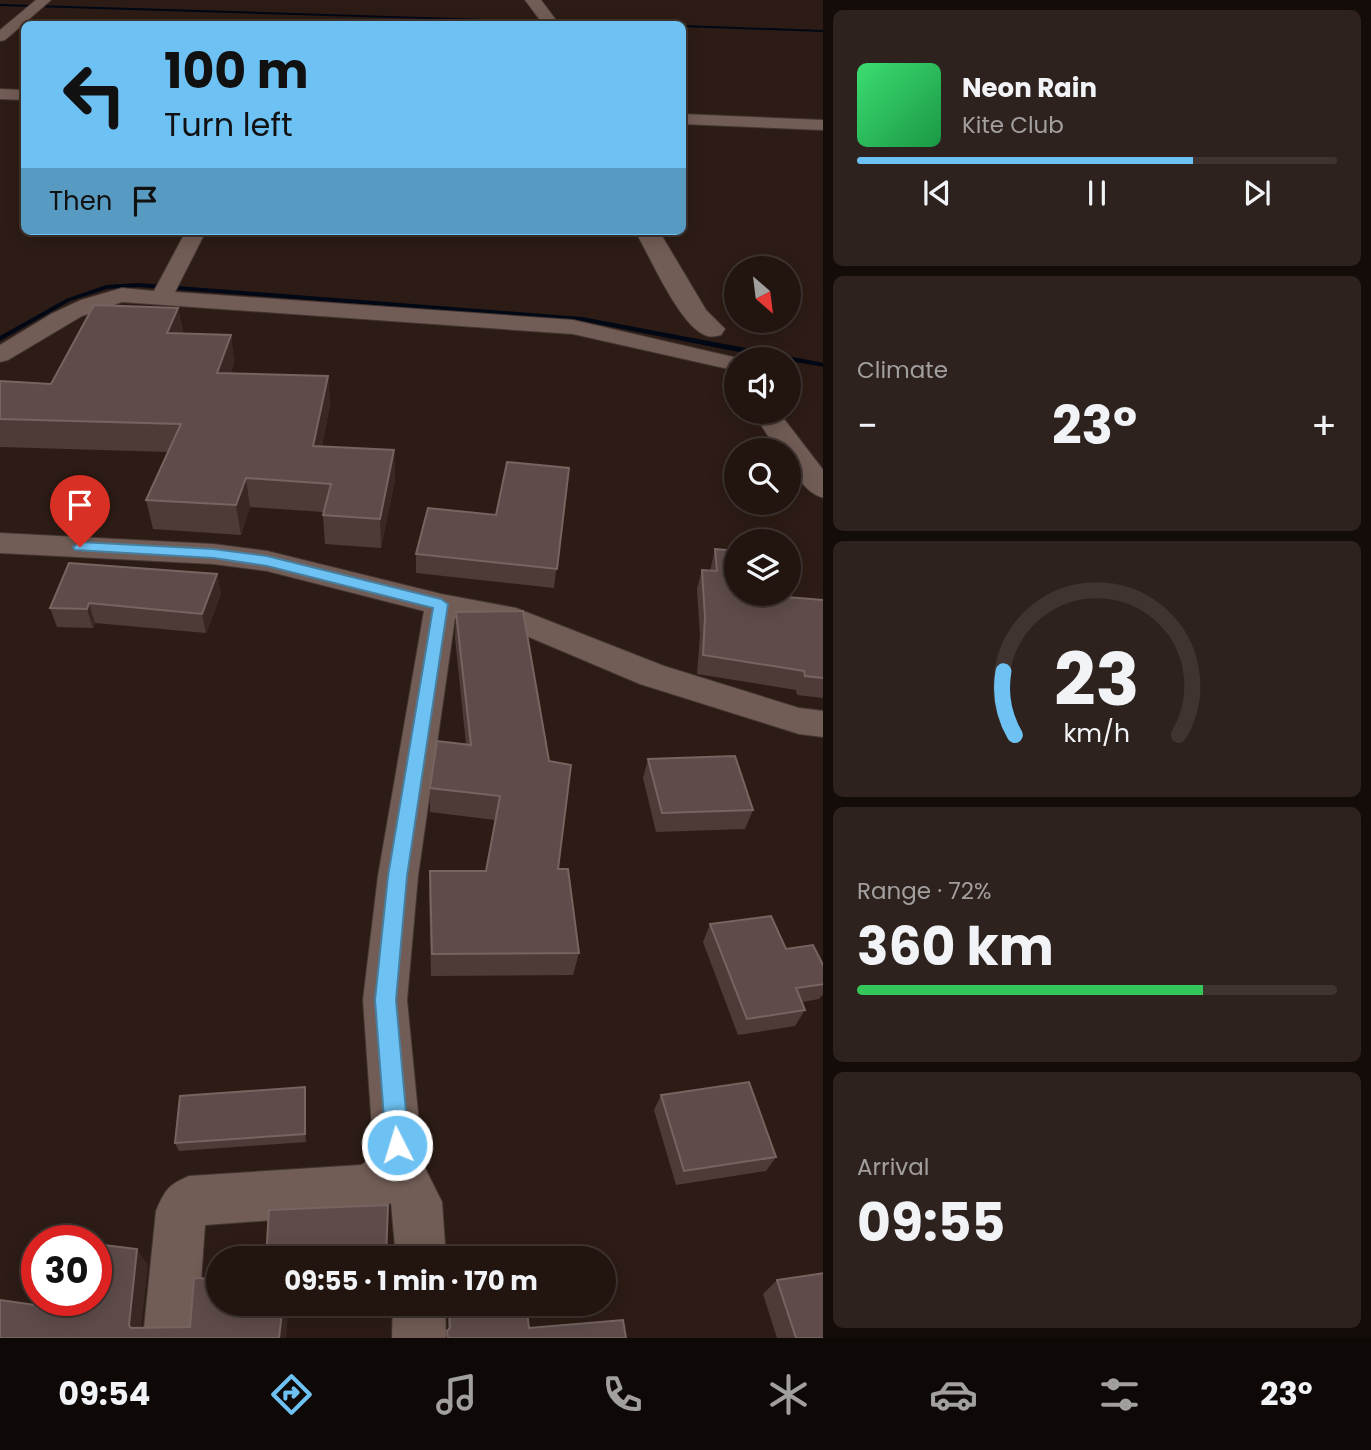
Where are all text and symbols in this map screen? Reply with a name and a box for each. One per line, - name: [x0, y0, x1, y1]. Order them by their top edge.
- text: 100 m: [164, 37, 309, 105]
- icon: left: [49, 49, 140, 140]
- text: Neon Rain: [962, 70, 1097, 106]
- text: Turn left: [164, 102, 293, 147]
- text: Kite Club: [962, 109, 1064, 141]
- icon: previous: [918, 174, 956, 212]
- icon: pause: [1078, 174, 1116, 212]
- icon: next: [1238, 174, 1276, 212]
- icon: arrive: [126, 182, 164, 220]
- text: Then: [49, 183, 112, 219]
- north arrow: [724, 256, 802, 332]
- map controls: [724, 256, 801, 606]
- button: sound: [724, 347, 801, 424]
- text: Climate: [857, 354, 948, 386]
- text: 23°: [1052, 389, 1137, 462]
- text: −: [857, 399, 878, 452]
- text: +: [1311, 399, 1337, 452]
- button: search: [724, 438, 801, 515]
- pin: [50, 475, 110, 547]
- icon: arrive: [61, 486, 99, 524]
- button: layers: [724, 529, 801, 606]
- text: 23: [1054, 629, 1140, 730]
- text: km/h: [1064, 716, 1130, 751]
- text: Range · 72%: [857, 875, 991, 907]
- text: 360 km: [857, 910, 1054, 983]
- position arrow: [360, 1108, 434, 1182]
- text: Arrival: [857, 1151, 929, 1183]
- text: 09:55: [857, 1186, 1005, 1259]
- speed limit sign: 30: [21, 1225, 112, 1316]
- text: 09:55 · 1 min · 170 m: [284, 1263, 538, 1299]
- icon: directions: [267, 1370, 316, 1419]
- icon: music: [432, 1370, 481, 1419]
- icon: phone: [598, 1370, 647, 1419]
- icon: climate: [764, 1370, 813, 1419]
- icon: car: [929, 1370, 978, 1419]
- icon: filters: [1095, 1370, 1144, 1419]
- text: 09:54: [58, 1371, 150, 1416]
- text: 23°: [1260, 1371, 1313, 1416]

